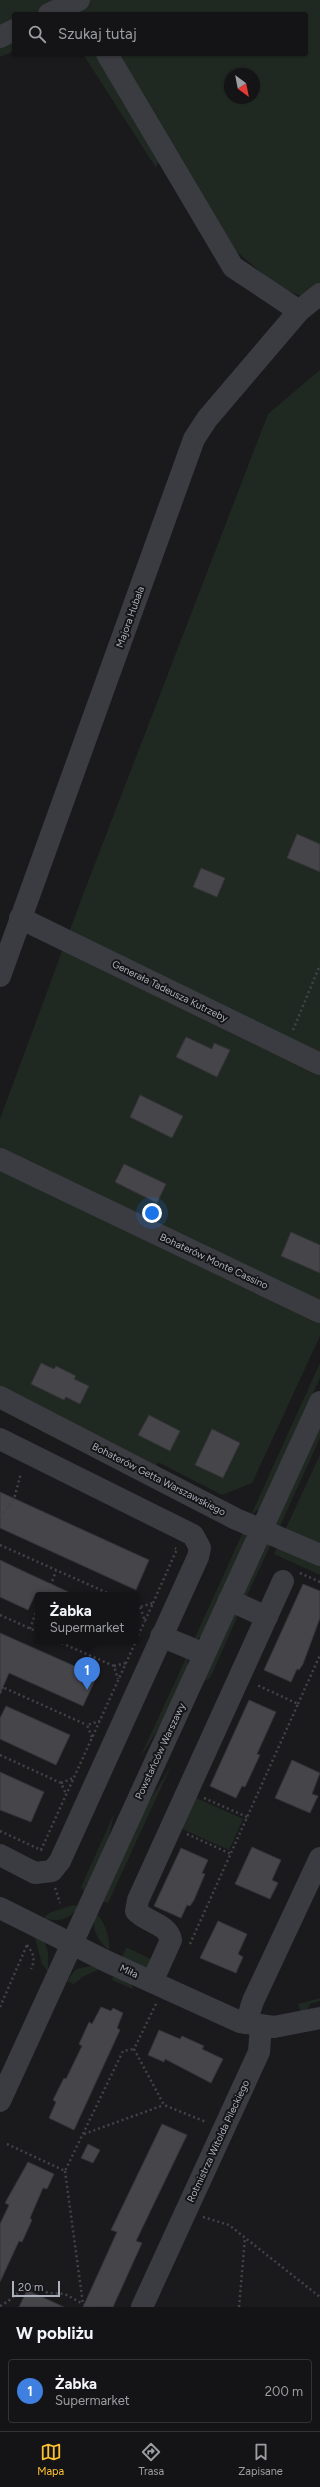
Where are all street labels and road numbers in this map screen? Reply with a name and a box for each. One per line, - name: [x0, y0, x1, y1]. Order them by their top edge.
- street label: Majora Hubala: [113, 585, 147, 649]
- street label: Generała Tadeusza Kutrzeby: [110, 957, 231, 1025]
- street label: Bohaterów Monte Cassino: [158, 1230, 270, 1292]
- street label: Bohaterów Getta Warszawskiego: [90, 1440, 228, 1519]
- street label: Powstańców Warszawy: [132, 1700, 188, 1801]
- street label: Miła: [118, 1961, 140, 1981]
- street label: Rotmistrza Witolda Pileckiego: [184, 2078, 252, 2204]

